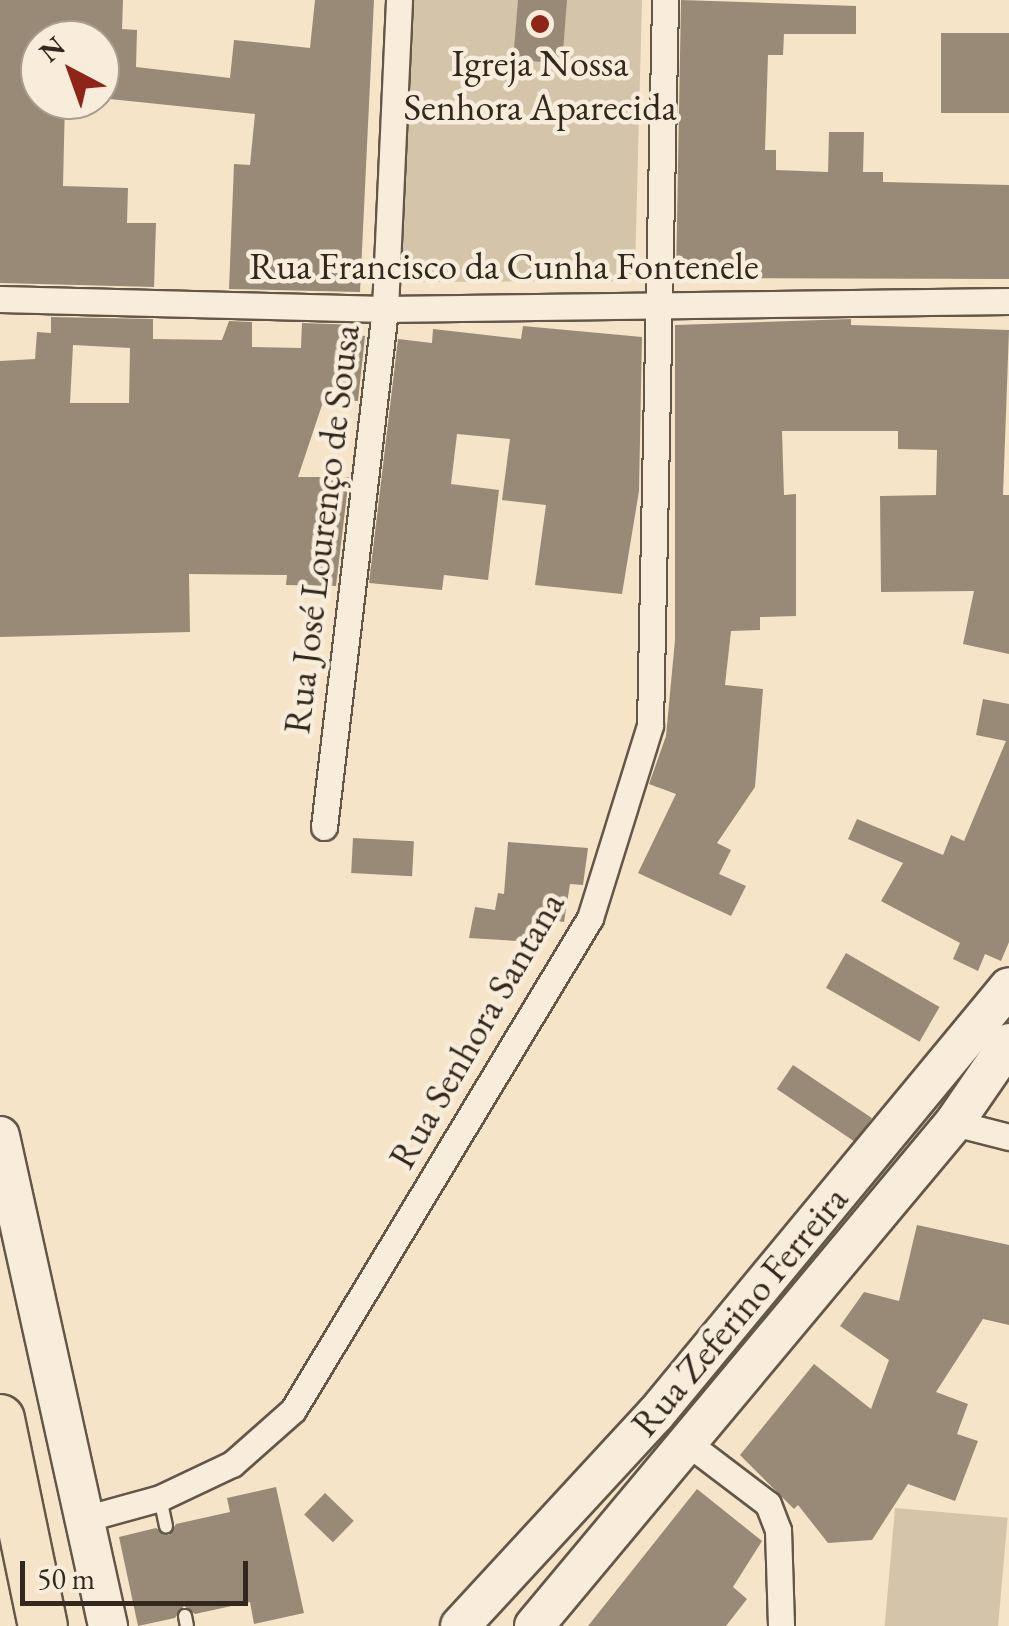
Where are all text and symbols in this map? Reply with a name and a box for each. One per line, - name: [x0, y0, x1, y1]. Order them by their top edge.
- marker: Igreja Nossa Senhora Aparecida: [529, 13, 551, 35]
- north arrow: [20, 20, 120, 120]
- text: N: [31, 28, 72, 70]
- place label: Igreja Nossa Senhora Aparecida: [403, 40, 677, 130]
- street label: Rua Francisco da Cunha Fontenele: [249, 243, 759, 289]
- street label: Rua José Lourenço de Sousa: [273, 322, 369, 736]
- street label: Rua Senhora Santana: [378, 884, 574, 1176]
- street label: Rua Zeferino Ferreira: [621, 1177, 857, 1445]
- scale bar: [25, 1541, 252, 1603]
- text: 50 m: [37, 1559, 95, 1598]

